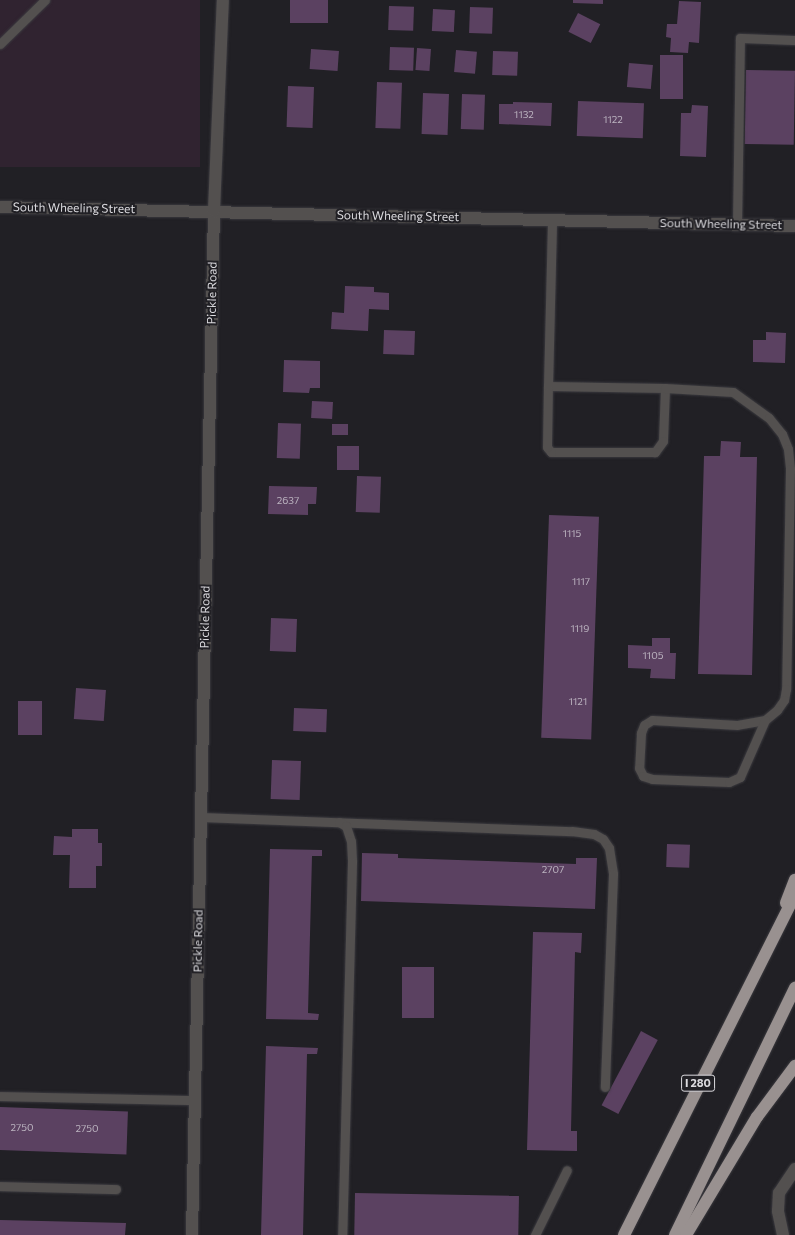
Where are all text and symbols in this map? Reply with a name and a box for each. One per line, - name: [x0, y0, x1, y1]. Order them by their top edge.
- house number: 1132: [514, 109, 534, 121]
- house number: 1122: [603, 114, 623, 126]
- street label: South Wheeling Street: [13, 200, 135, 216]
- street label: South Wheeling Street: [337, 208, 459, 224]
- street label: South Wheeling Street: [660, 216, 782, 232]
- street label: Pickle Road: [204, 262, 220, 324]
- house number: 2637: [277, 495, 299, 507]
- house number: 1115: [563, 528, 581, 540]
- house number: 1117: [572, 576, 590, 588]
- street label: Pickle Road: [197, 586, 213, 648]
- house number: 1119: [571, 623, 589, 635]
- house number: 1105: [643, 650, 663, 662]
- house number: 1121: [569, 696, 587, 708]
- house number: 2707: [542, 864, 564, 876]
- street label: Pickle Road: [190, 910, 206, 972]
- road number: I 280: [681, 1074, 715, 1092]
- house number: 2750: [10, 1122, 34, 1134]
- house number: 2750: [75, 1123, 99, 1135]

